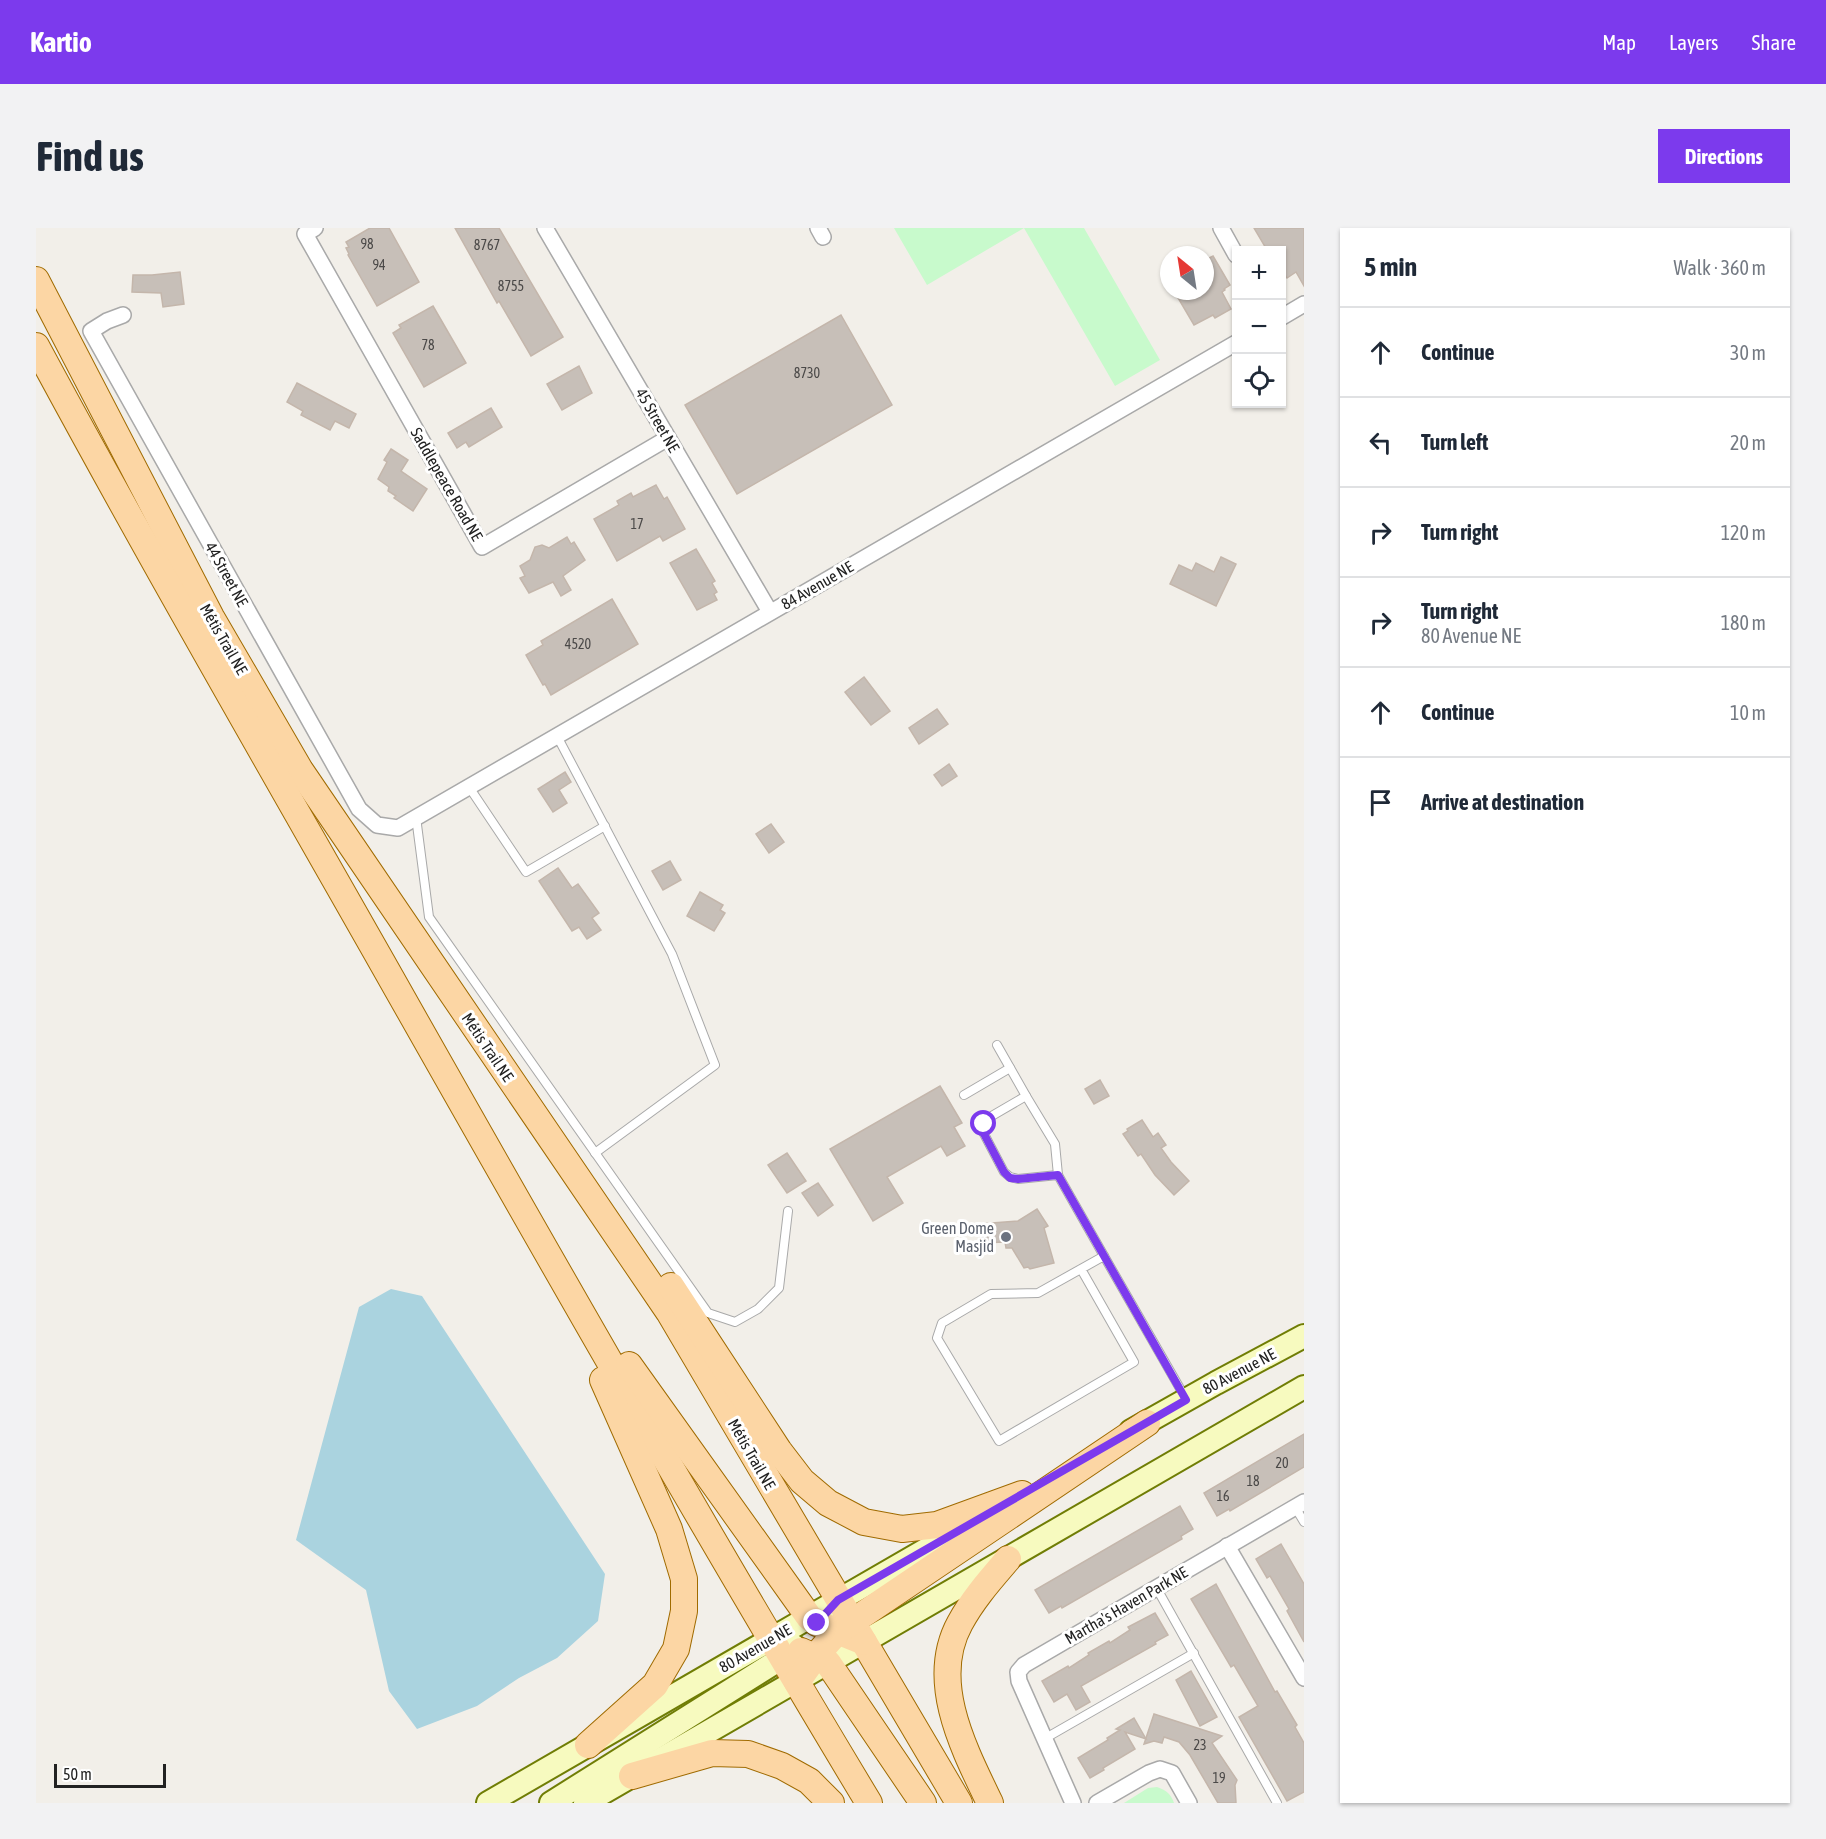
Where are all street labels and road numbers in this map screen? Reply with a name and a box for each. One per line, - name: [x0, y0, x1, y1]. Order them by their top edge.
- street label: 45 Street NE: [633, 385, 684, 455]
- street label: Saddlepeace Road NE: [407, 424, 487, 544]
- street label: 44 Street NE: [202, 539, 252, 609]
- street label: 84 Avenue NE: [778, 557, 856, 613]
- street label: Métis Trail NE: [197, 601, 251, 678]
- street label: Métis Trail NE: [459, 1009, 517, 1085]
- street label: 80 Avenue NE: [1199, 1344, 1279, 1398]
- street label: Métis Trail NE: [725, 1416, 779, 1493]
- street label: Martha's Haven Park NE: [1062, 1562, 1191, 1647]
- street label: 80 Avenue NE: [716, 1620, 794, 1676]

